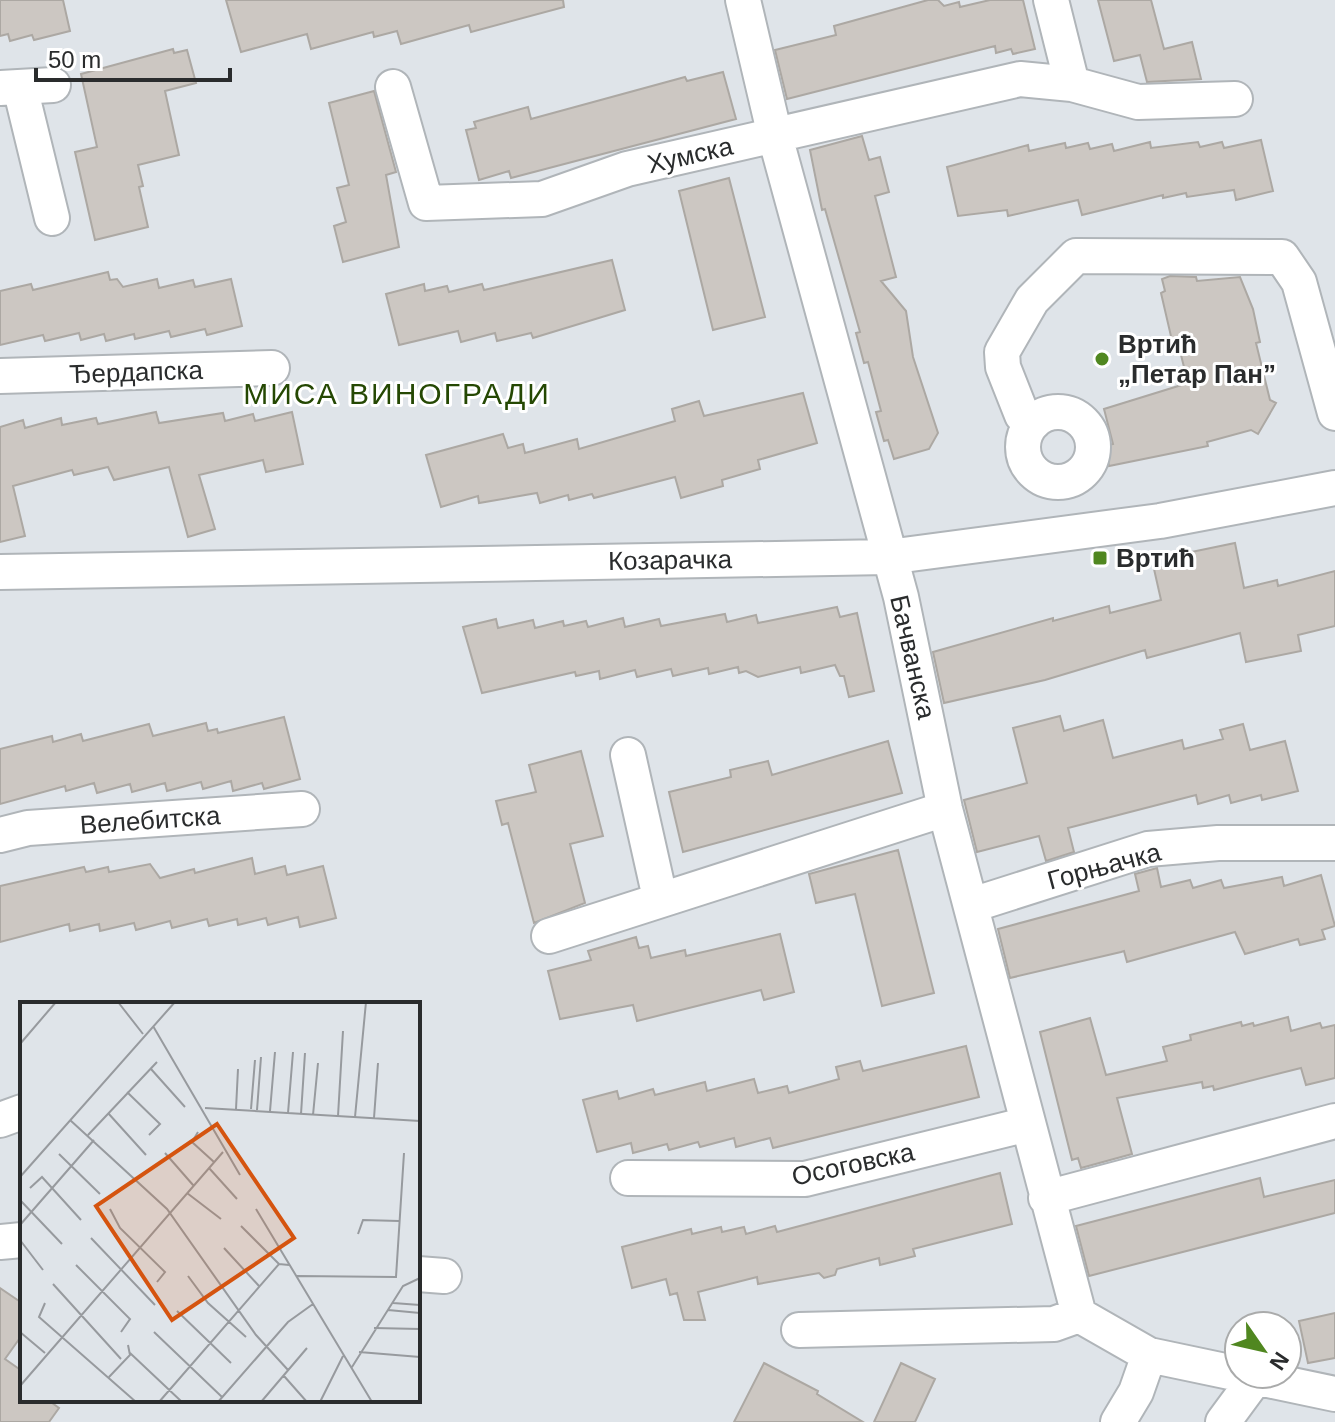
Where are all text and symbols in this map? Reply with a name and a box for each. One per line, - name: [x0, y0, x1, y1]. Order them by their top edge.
- scale bar: [36, 32, 230, 82]
- text: 50 m: [48, 46, 101, 73]
- street label: Хумска: [644, 131, 736, 179]
- place label: Вртић „Петар Пан”: [1118, 329, 1276, 389]
- marker: Вртић „Петар Пан”: [1093, 350, 1111, 368]
- street label: Ђердапска: [69, 355, 204, 389]
- district label: МИСА ВИНОГРАДИ: [243, 377, 551, 410]
- place label: Вртић: [1116, 543, 1195, 573]
- street label: Козарачка: [608, 544, 733, 576]
- marker: Вртић: [1091, 549, 1109, 567]
- street label: Бачванска: [884, 592, 942, 722]
- street label: Велебитска: [79, 800, 222, 840]
- street label: Горњачка: [1044, 836, 1165, 896]
- inset map: [20, 1002, 420, 1402]
- street label: Осоговска: [789, 1136, 917, 1192]
- north arrow: [1223, 1310, 1303, 1390]
- text: N: [1264, 1347, 1294, 1374]

